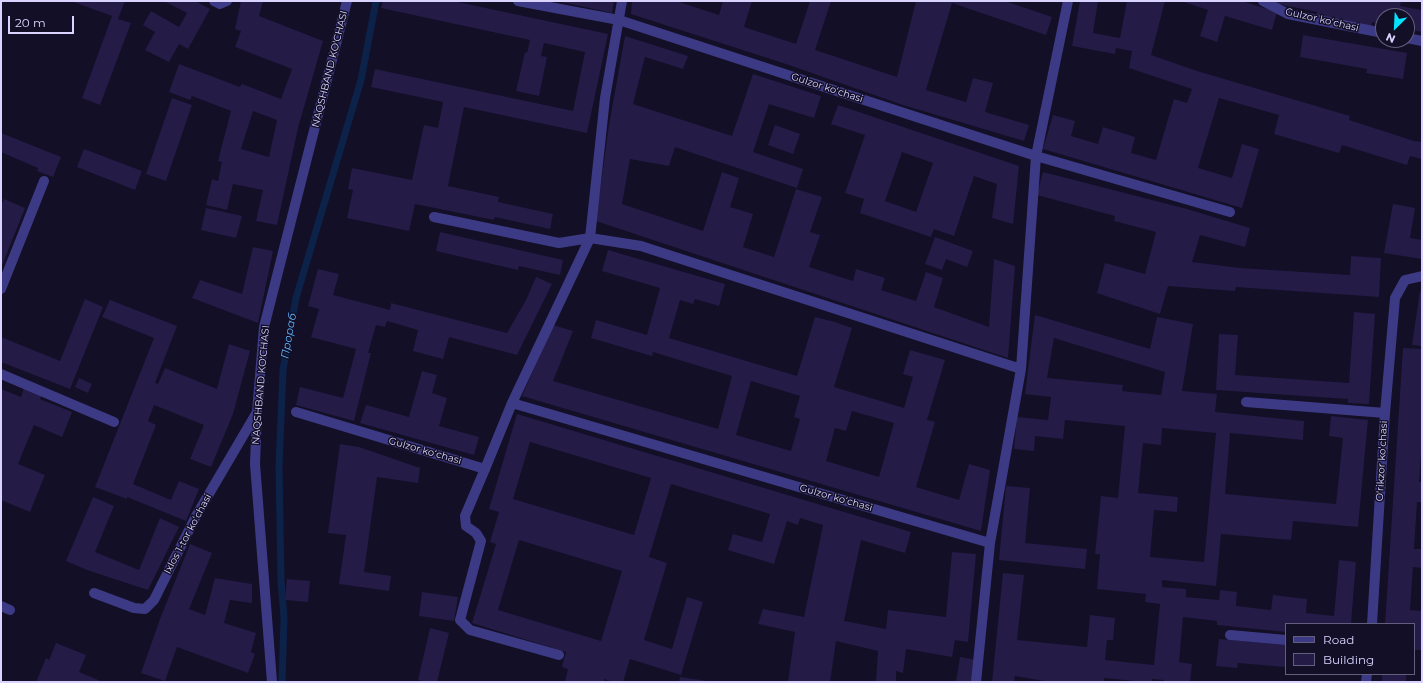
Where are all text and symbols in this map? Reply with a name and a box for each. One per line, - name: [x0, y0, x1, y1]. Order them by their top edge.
- street label: Gulzor koʻchasi: [1284, 6, 1360, 34]
- scale bar: [10, 8, 76, 34]
- north arrow: [1375, 8, 1415, 48]
- street label: NAQSHBAND KO'CHASI: [310, 9, 350, 129]
- text: 20 m: [15, 15, 46, 30]
- text: N: [1384, 30, 1397, 46]
- street label: Gulzor koʻchasi: [789, 71, 865, 105]
- water label: Прораб: [278, 312, 300, 360]
- street label: NAQSHBAND KO'CHASI: [250, 325, 272, 445]
- street label: O'rikzor koʻchasi: [1374, 420, 1390, 502]
- street label: Gulzor koʻchasi: [387, 435, 463, 467]
- street label: Gulzor koʻchasi: [798, 482, 874, 514]
- street label: Ixlos 1-tor koʻchasi: [162, 492, 214, 576]
- legend: [1285, 623, 1415, 675]
- text: Road: [1323, 632, 1354, 647]
- text: Building: [1323, 652, 1374, 667]

